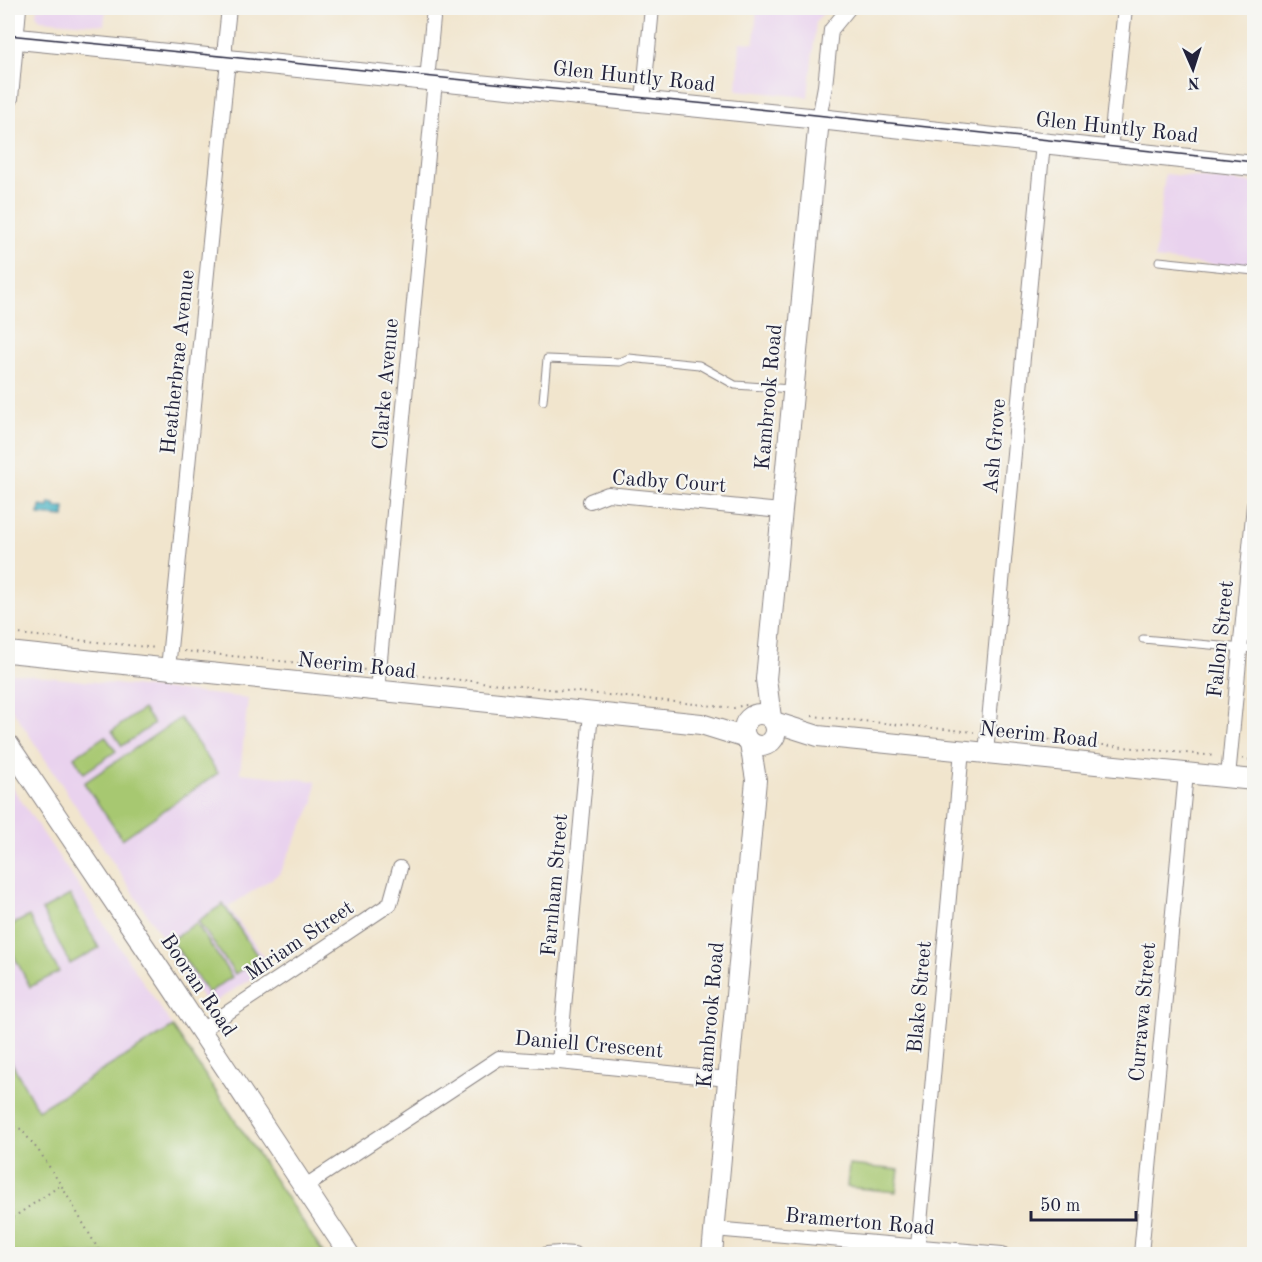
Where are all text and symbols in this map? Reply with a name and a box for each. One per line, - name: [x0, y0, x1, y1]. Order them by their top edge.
- north arrow: [1163, 39, 1223, 99]
- street label: Glen Huntly Road: [551, 58, 716, 96]
- text: N: [1186, 74, 1200, 90]
- street label: Glen Huntly Road: [1034, 109, 1199, 147]
- street label: Heatherbrae Avenue: [158, 269, 199, 456]
- street label: Clarke Avenue: [370, 318, 403, 451]
- street label: Kambrook Road: [753, 323, 786, 471]
- street label: Ash Grove: [981, 398, 1010, 495]
- street label: Cadby Court: [611, 468, 727, 497]
- street label: Fallon Street: [1205, 579, 1238, 699]
- street label: Neerim Road: [297, 650, 417, 683]
- street label: Neerim Road: [979, 719, 1099, 752]
- street label: Farnham Street: [539, 813, 572, 957]
- street label: Miriam Street: [242, 897, 358, 985]
- street label: Booran Road: [156, 931, 240, 1041]
- street label: Blake Street: [905, 940, 936, 1054]
- street label: Kambrook Road: [695, 941, 728, 1089]
- street label: Currawa Street: [1127, 942, 1160, 1083]
- street label: Daniell Crescent: [513, 1029, 664, 1062]
- scale bar: [1031, 1184, 1136, 1222]
- text: 50 m: [1040, 1197, 1080, 1215]
- street label: Bramerton Road: [784, 1205, 936, 1240]

